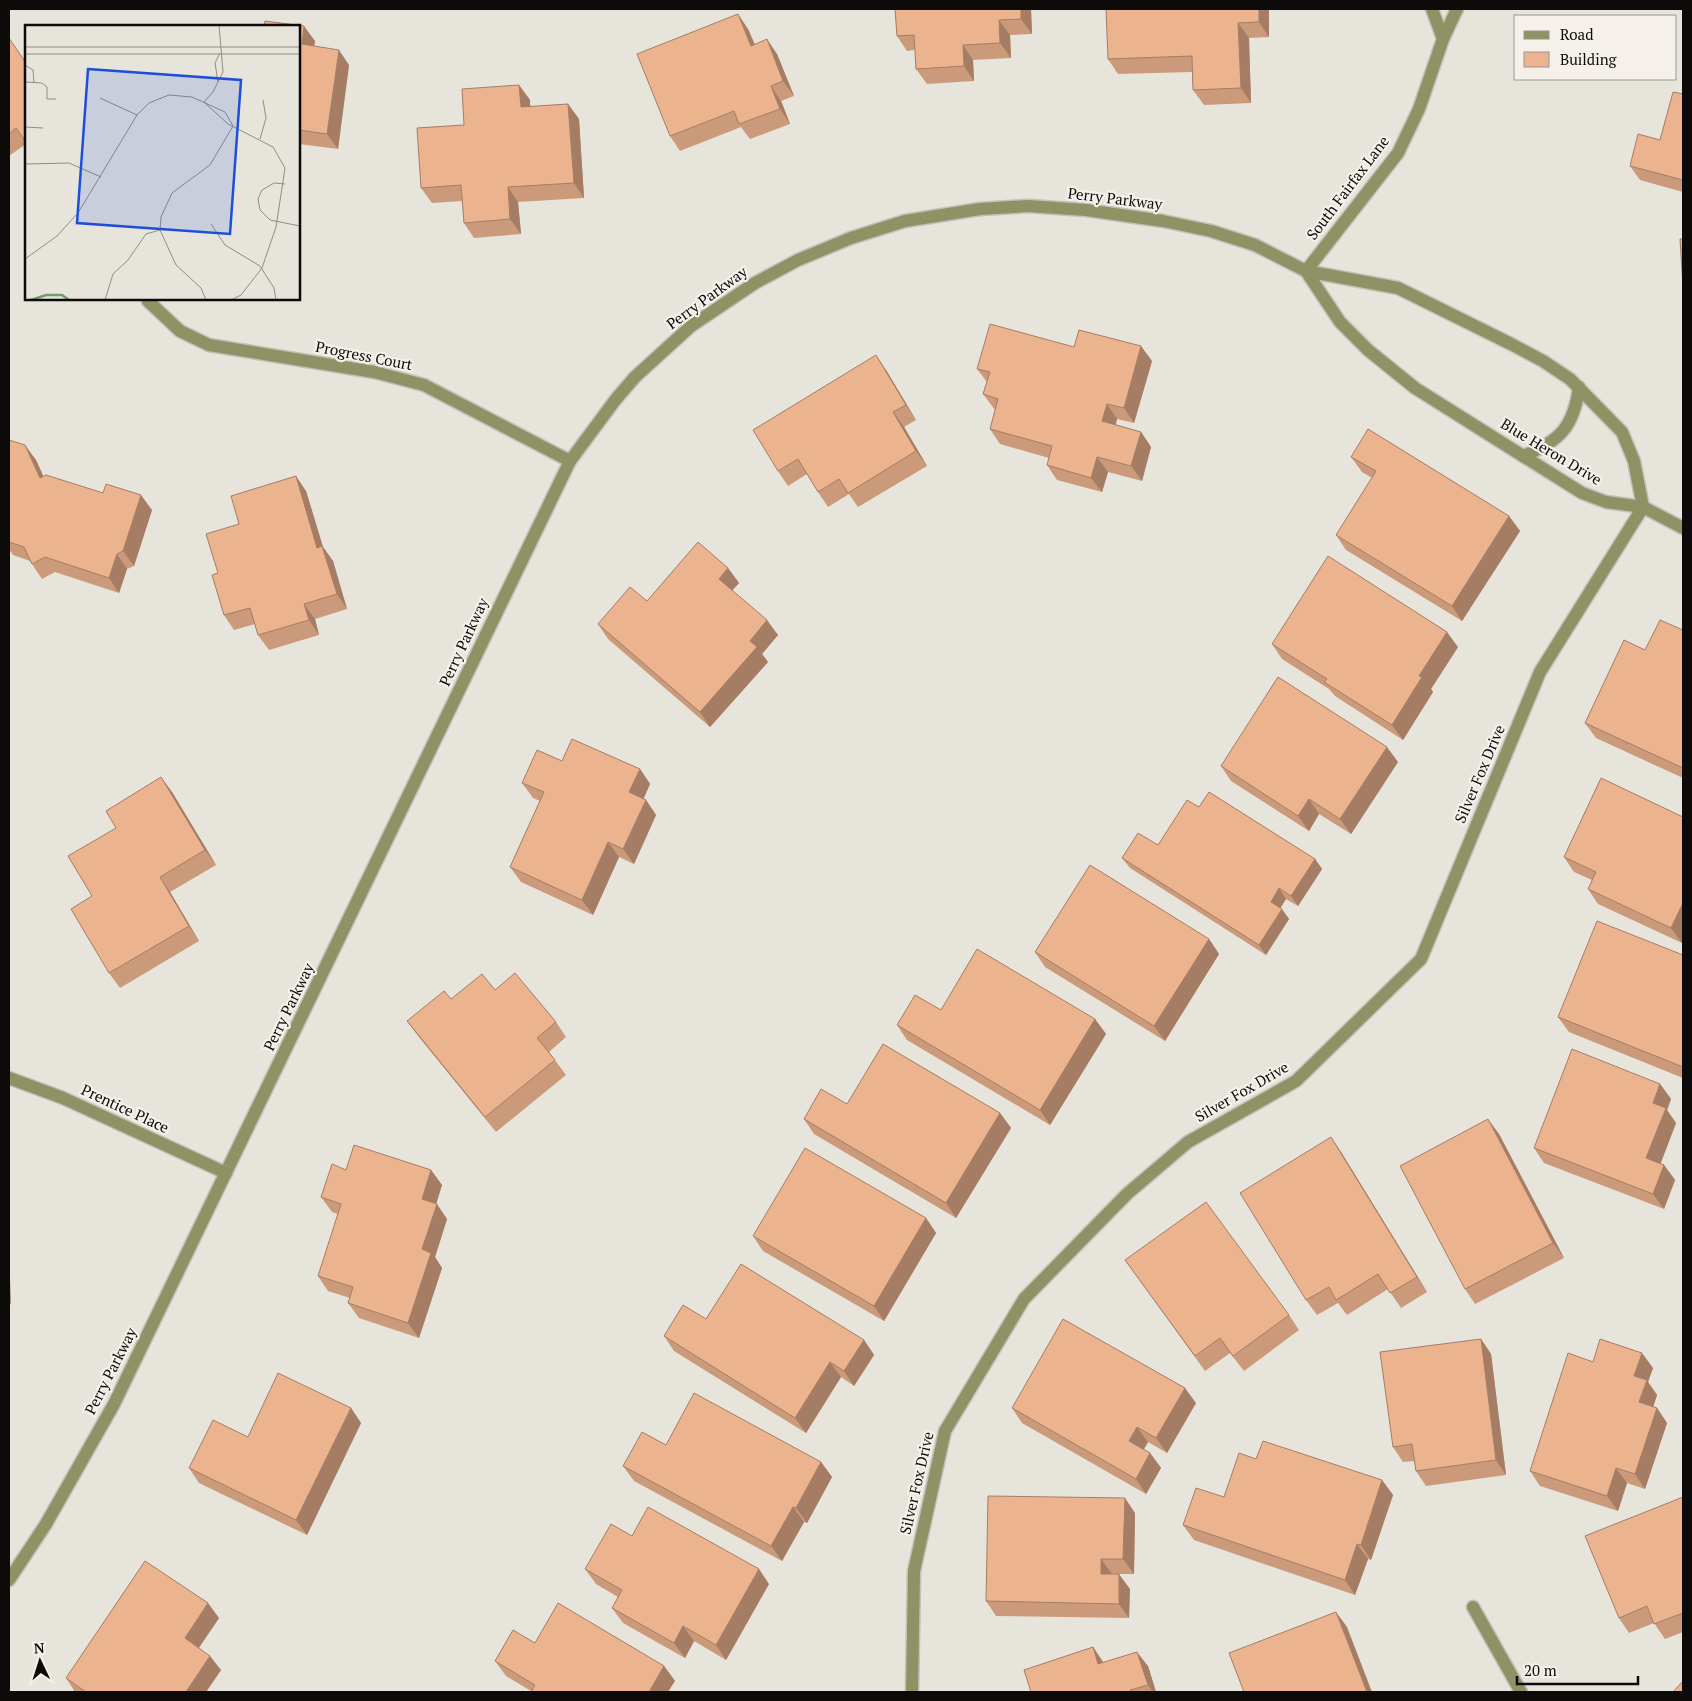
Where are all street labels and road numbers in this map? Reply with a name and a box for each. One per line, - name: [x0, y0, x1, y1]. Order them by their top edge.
- street label: South Fairfax Lane: [1301, 131, 1393, 243]
- street label: Perry Parkway: [1067, 182, 1164, 214]
- street label: Perry Parkway: [662, 261, 751, 333]
- street label: Progress Court: [314, 336, 415, 374]
- street label: Blue Heron Drive: [1497, 413, 1606, 489]
- street label: Perry Parkway: [434, 594, 492, 689]
- street label: Silver Fox Drive: [1449, 721, 1509, 826]
- street label: Perry Parkway: [258, 959, 318, 1054]
- street label: Silver Fox Drive: [1191, 1056, 1292, 1126]
- street label: Prentice Place: [78, 1079, 172, 1137]
- street label: Perry Parkway: [80, 1323, 141, 1417]
- street label: Silver Fox Drive: [894, 1429, 938, 1536]

